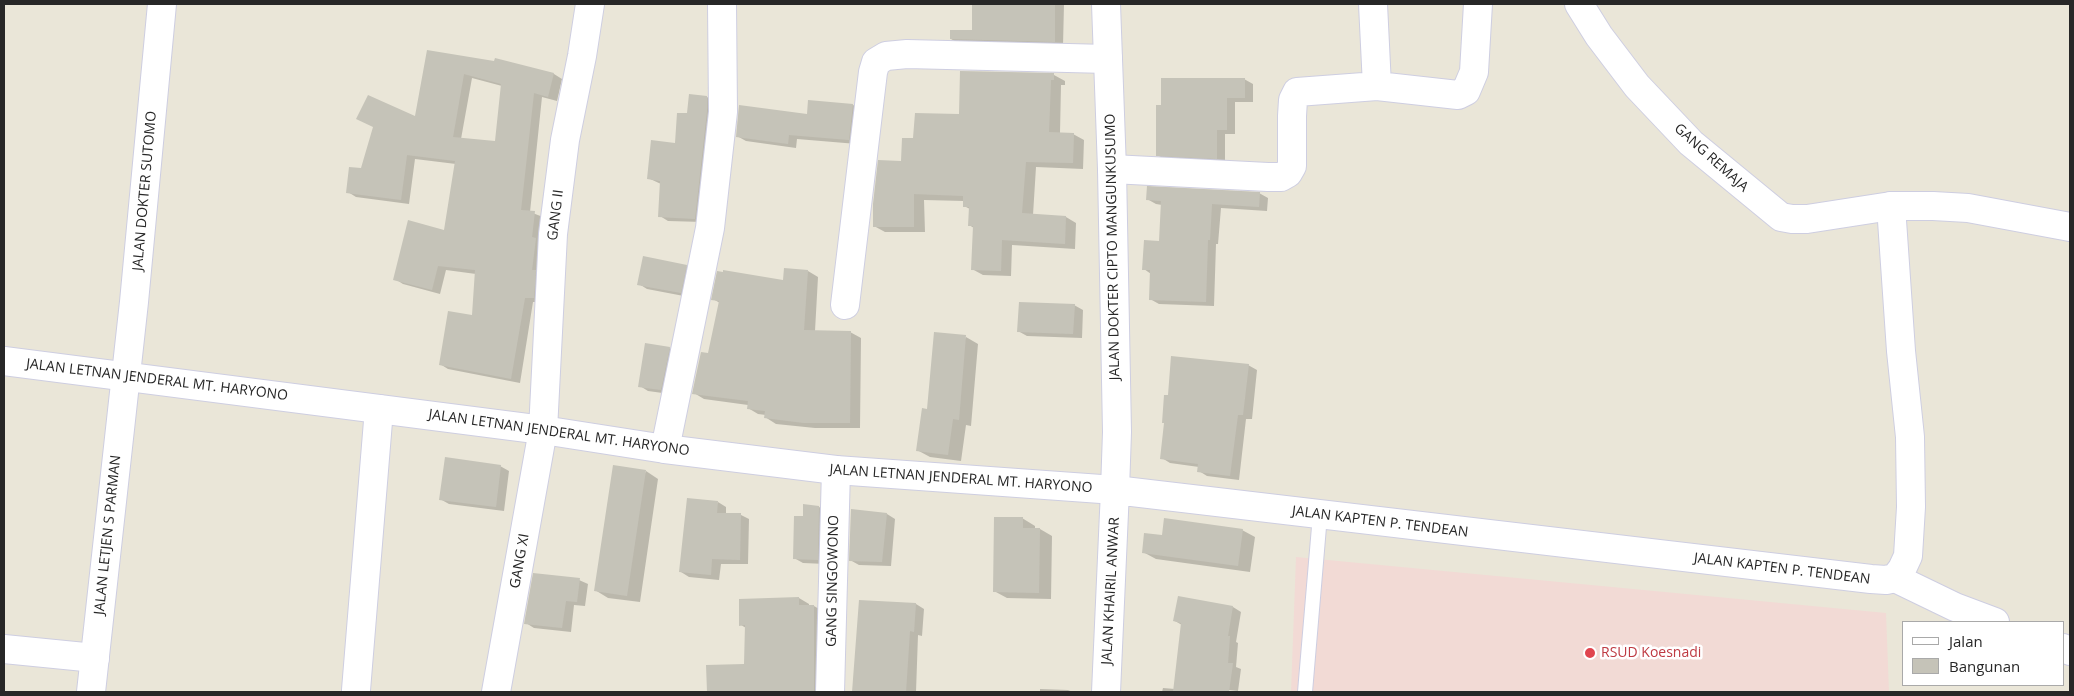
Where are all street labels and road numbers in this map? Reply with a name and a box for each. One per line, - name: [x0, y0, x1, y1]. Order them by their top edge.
- street label: JALAN DOKTER SUTOMO: [130, 110, 160, 272]
- street label: JALAN DOKTER CIPTO MANGUNKUSUMO: [1102, 113, 1124, 381]
- street label: GANG REMAJA: [1671, 120, 1751, 196]
- street label: GANG II: [545, 189, 567, 241]
- street label: JALAN LETNAN JENDERAL MT. HARYONO: [25, 356, 289, 404]
- street label: JALAN LETNAN JENDERAL MT. HARYONO: [427, 406, 691, 460]
- street label: JALAN LETJEN S PARMAN: [91, 454, 125, 616]
- street label: JALAN LETNAN JENDERAL MT. HARYONO: [829, 461, 1093, 497]
- street label: JALAN KAPTEN P. TENDEAN: [1291, 503, 1469, 541]
- street label: GANG SINGOWONO: [823, 515, 843, 647]
- street label: JALAN KHAIRIL ANWAR: [1099, 517, 1123, 665]
- street label: GANG XI: [507, 532, 533, 590]
- street label: JALAN KAPTEN P. TENDEAN: [1693, 550, 1871, 588]

